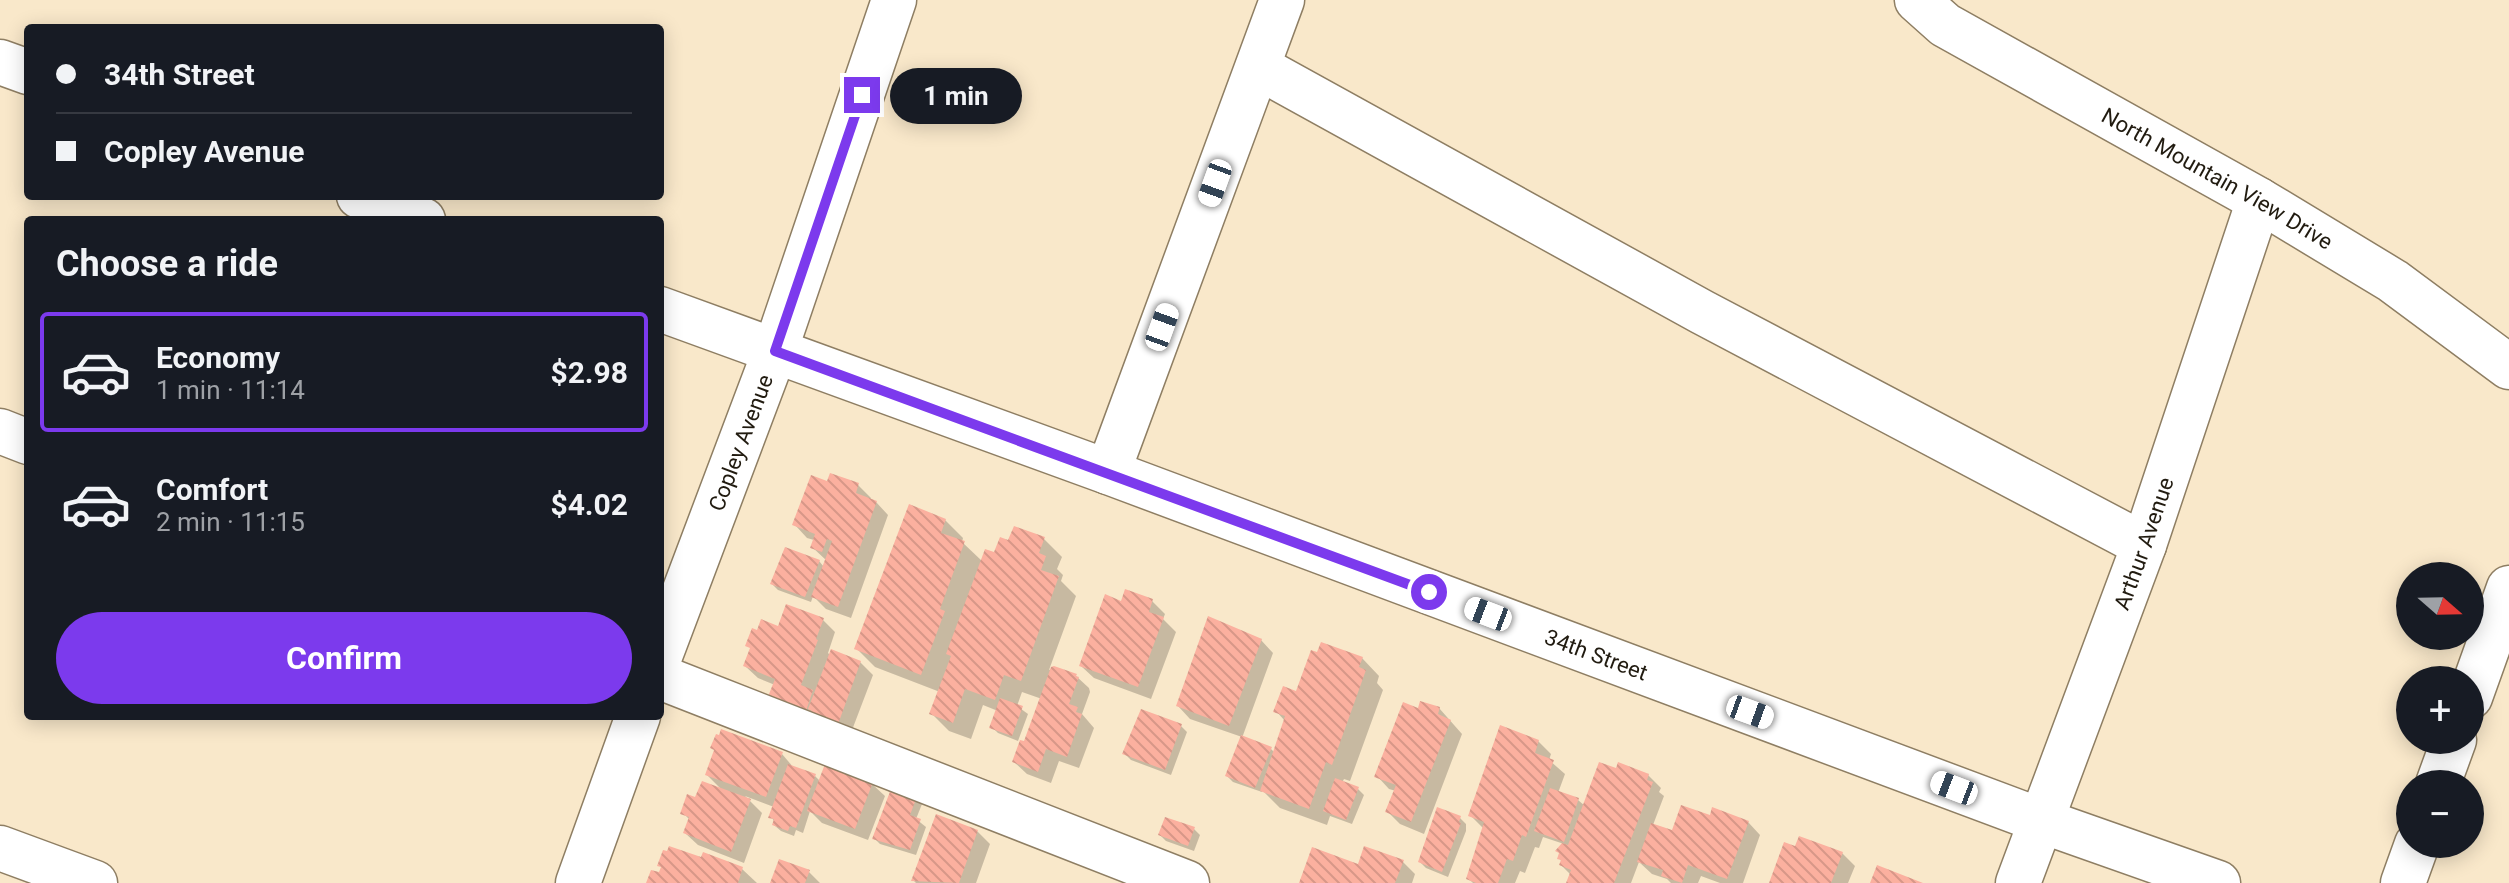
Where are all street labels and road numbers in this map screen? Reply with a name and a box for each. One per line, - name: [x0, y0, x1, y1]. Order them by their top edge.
- street label: North Mountain View Drive: [2097, 103, 2337, 255]
- street label: Copley Avenue: [704, 371, 778, 515]
- street label: Arthur Avenue: [2109, 474, 2179, 613]
- street label: 34th Street: [1541, 624, 1651, 685]

